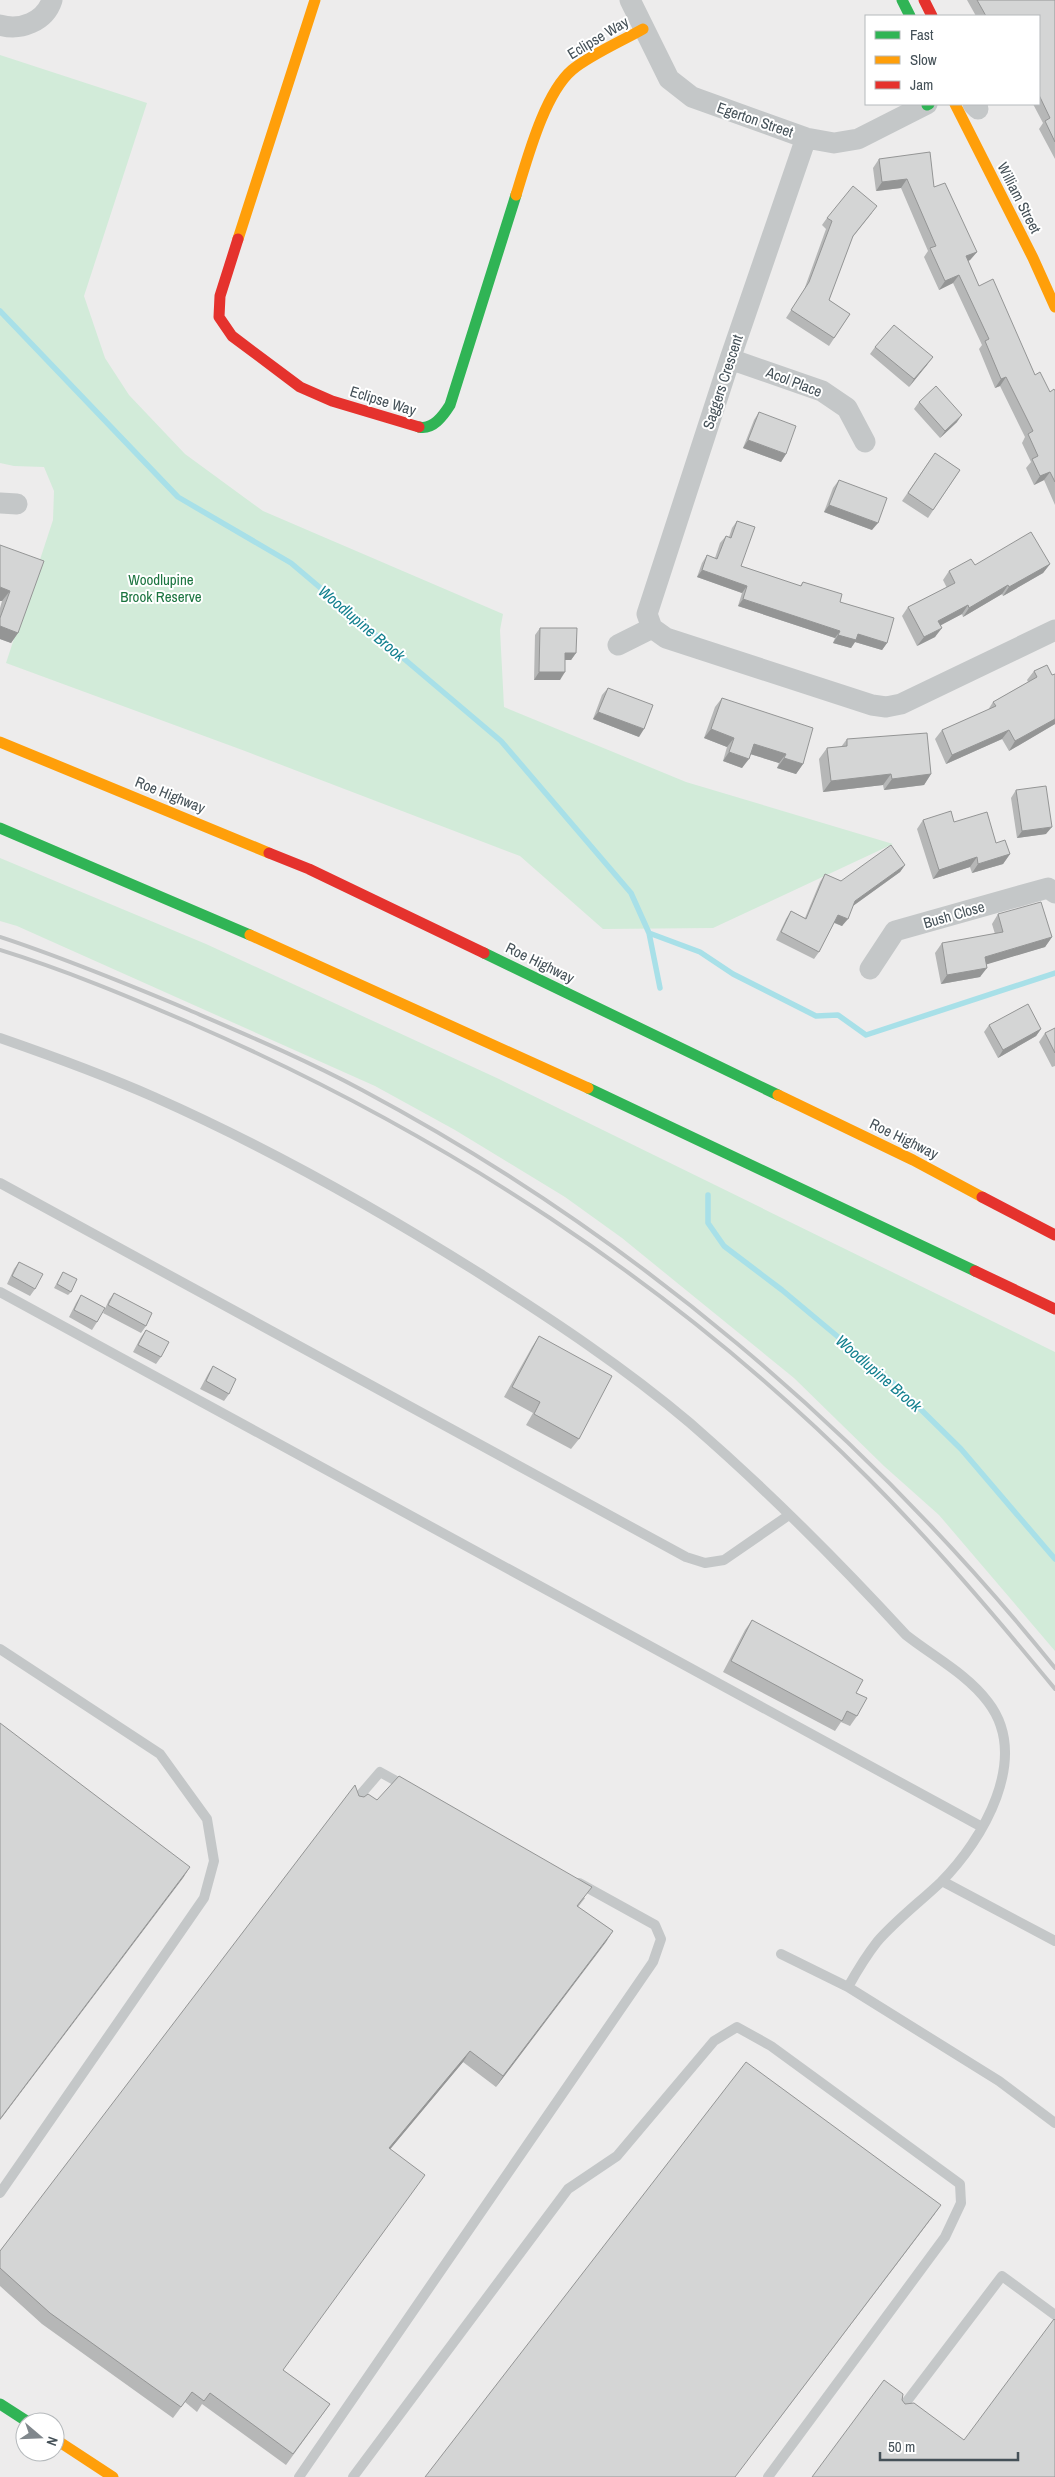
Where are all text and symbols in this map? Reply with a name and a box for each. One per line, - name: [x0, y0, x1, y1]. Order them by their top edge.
- street label: Eclipse Way: [563, 11, 633, 64]
- legend: [865, 15, 1040, 105]
- text: Fast: [910, 24, 934, 45]
- text: Slow: [910, 49, 937, 70]
- text: Jam: [910, 74, 933, 95]
- street label: Egerton Street: [714, 97, 797, 143]
- street label: William Street: [993, 159, 1047, 237]
- street label: Saggers Crescent: [697, 331, 748, 432]
- street label: Acol Place: [762, 361, 825, 402]
- street label: Eclipse Way: [348, 381, 419, 421]
- park label: Woodlupine Brook Reserve: [120, 569, 202, 607]
- water label: Woodlupine Brook: [314, 580, 411, 666]
- street label: Roe Highway: [132, 771, 209, 818]
- street label: Bush Close: [921, 896, 987, 933]
- street label: Roe Highway: [502, 937, 579, 989]
- street label: Roe Highway: [866, 1113, 943, 1165]
- water label: Woodlupine Brook: [831, 1329, 927, 1417]
- north arrow: [15, 2412, 65, 2462]
- scale bar: [880, 2430, 1018, 2462]
- text: N: [42, 2434, 62, 2448]
- text: 50 m: [888, 2436, 915, 2457]

